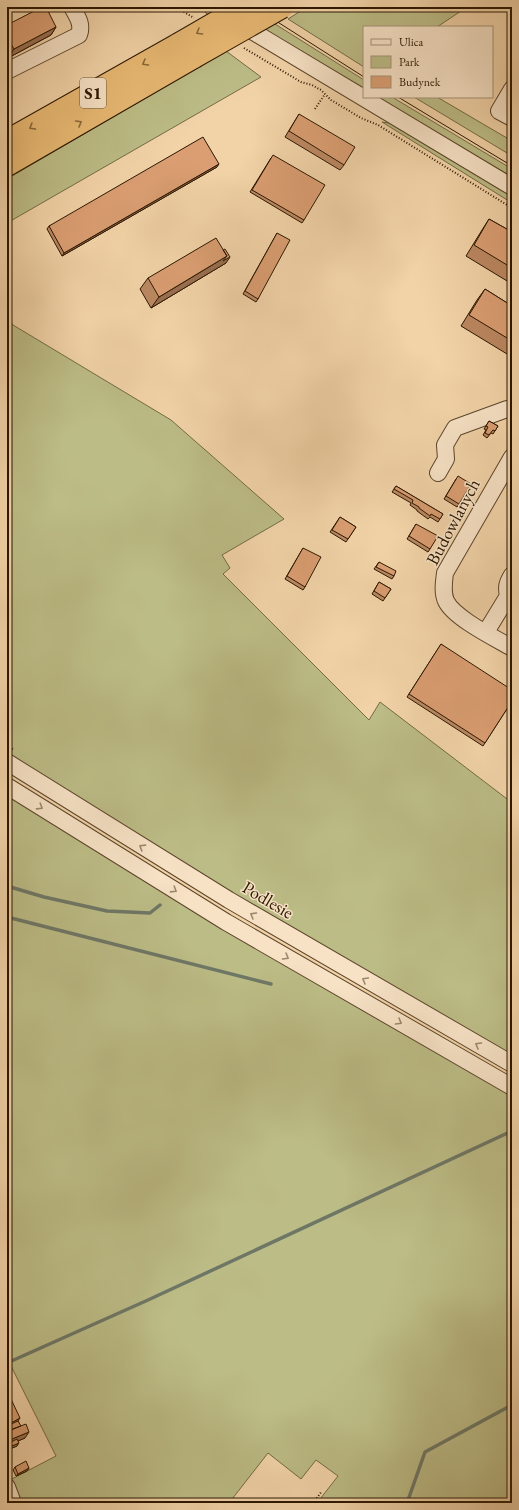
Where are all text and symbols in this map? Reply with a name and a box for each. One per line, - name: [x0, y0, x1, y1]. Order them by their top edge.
- legend: [363, 26, 493, 98]
- one-way arrow: [196, 28, 203, 35]
- text: Ulica: [399, 34, 423, 50]
- text: Park: [399, 54, 420, 70]
- one-way arrow: [142, 59, 149, 66]
- text: Budynek: [399, 74, 441, 90]
- road number: S1: [80, 78, 106, 108]
- one-way arrow: [75, 121, 82, 128]
- one-way arrow: [29, 123, 36, 130]
- street label: Budowlanych: [420, 475, 485, 569]
- one-way arrow: [36, 802, 43, 810]
- one-way arrow: [139, 844, 146, 852]
- street label: Podlesie: [238, 875, 298, 924]
- one-way arrow: [170, 885, 177, 893]
- one-way arrow: [250, 912, 257, 919]
- one-way arrow: [282, 952, 289, 959]
- one-way arrow: [362, 978, 370, 985]
- one-way arrow: [395, 1017, 402, 1024]
- one-way arrow: [475, 1043, 482, 1050]

